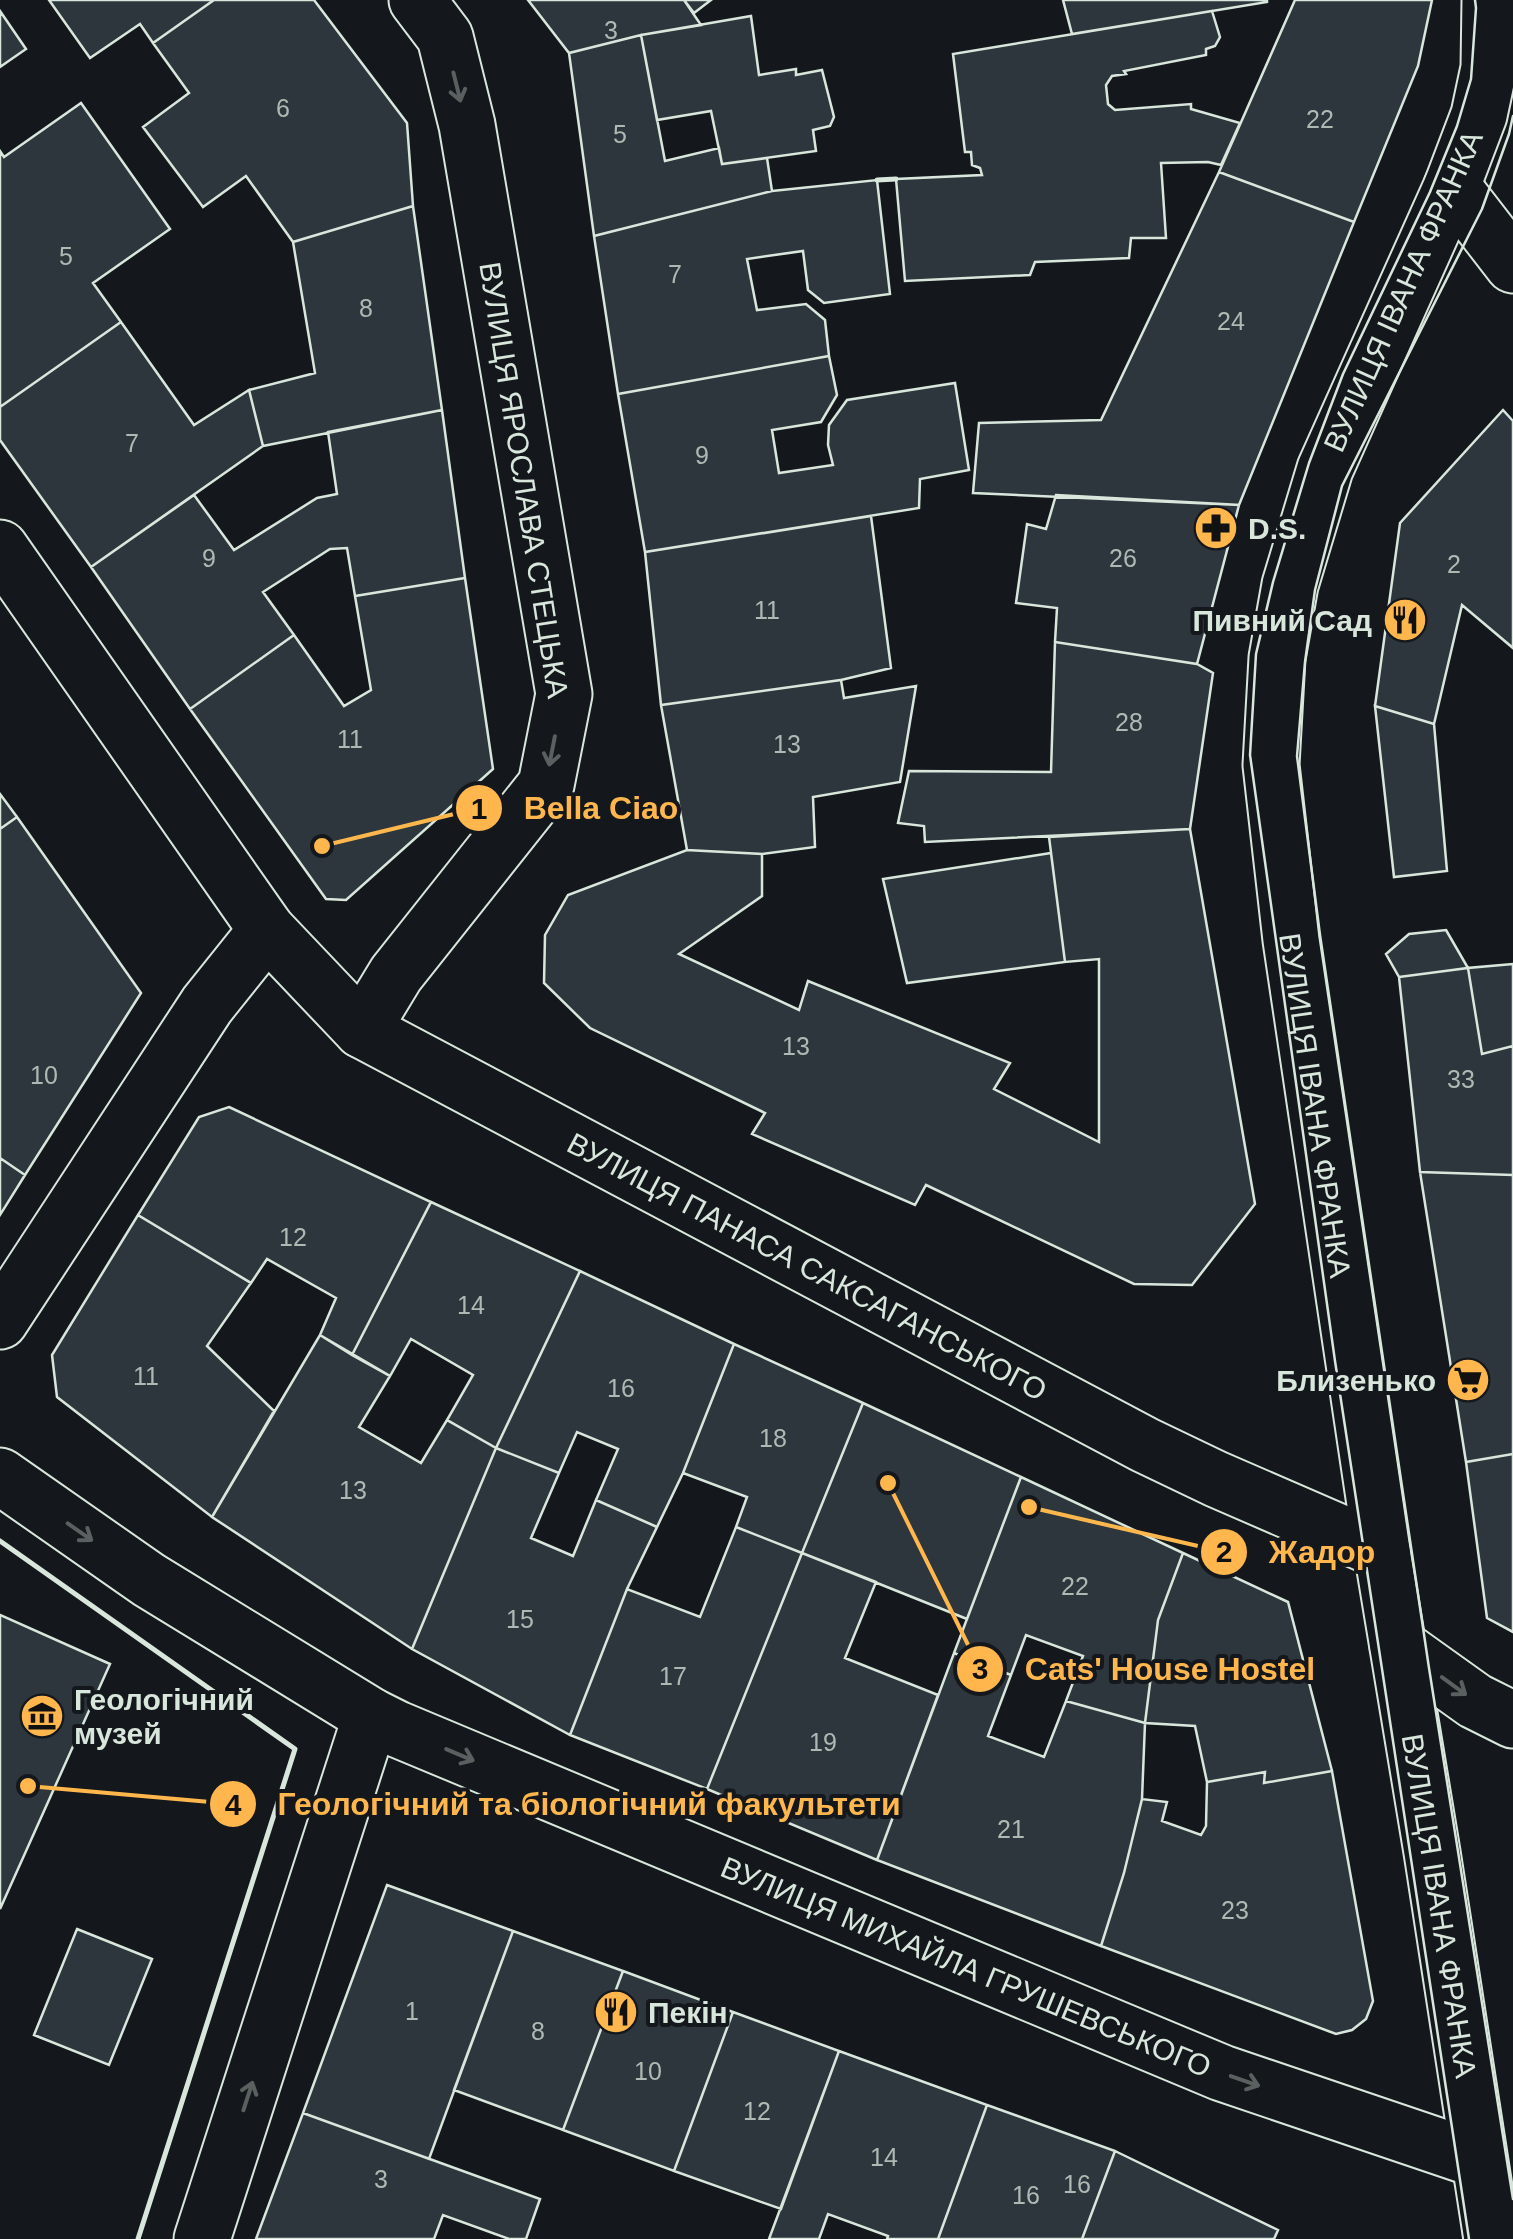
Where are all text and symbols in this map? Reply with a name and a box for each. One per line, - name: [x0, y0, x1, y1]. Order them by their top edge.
- house number: 3: [604, 16, 618, 44]
- one-way arrow: [449, 70, 468, 102]
- house number: 6: [276, 94, 290, 122]
- house number: 22: [1306, 105, 1334, 133]
- house number: 5: [613, 120, 627, 148]
- street label: ВУЛИЦЯ ІВАНА ФРАНКА: [1317, 125, 1489, 457]
- house number: 5: [59, 242, 73, 270]
- street label: ВУЛИЦЯ ЯРОСЛАВА СТЕЦЬКА: [473, 260, 575, 700]
- house number: 7: [668, 260, 682, 288]
- house number: 8: [359, 294, 373, 322]
- house number: 24: [1217, 307, 1245, 335]
- house number: 7: [125, 429, 139, 457]
- house number: 9: [695, 441, 709, 469]
- pharmacy icon: D.S.: [1193, 505, 1239, 551]
- place label: D.S.: [1248, 512, 1306, 545]
- house number: 9: [202, 544, 216, 572]
- house number: 26: [1109, 544, 1137, 572]
- house number: 2: [1447, 550, 1461, 578]
- house number: 11: [754, 596, 780, 624]
- restaurant icon: Пивний Сад: [1382, 597, 1428, 643]
- place label: Пивний Сад: [1192, 604, 1372, 637]
- house number: 28: [1115, 708, 1143, 736]
- house number: 11: [337, 725, 363, 753]
- house number: 13: [773, 730, 801, 758]
- one-way arrow: [542, 734, 561, 766]
- callout: Bella Ciao: [454, 777, 698, 839]
- text: Bella Ciao: [524, 790, 678, 826]
- text: 1: [471, 792, 487, 825]
- street label: ВУЛИЦЯ ІВАНА ФРАНКА: [1274, 931, 1358, 1280]
- house number: 13: [782, 1032, 810, 1060]
- house number: 10: [30, 1061, 58, 1089]
- house number: 33: [1447, 1065, 1475, 1093]
- street label: ВУЛИЦЯ ПАНАСА САКСАГАНСЬКОГО: [562, 1126, 1052, 1406]
- house number: 12: [279, 1223, 307, 1251]
- house number: 14: [457, 1291, 485, 1319]
- supermarket icon: Близенько: [1445, 1357, 1491, 1403]
- house number: 11: [133, 1362, 159, 1390]
- place label: Близенько: [1276, 1364, 1436, 1397]
- house number: 16: [607, 1374, 635, 1402]
- house number: 18: [759, 1424, 787, 1452]
- house number: 13: [339, 1476, 367, 1504]
- one-way arrow: [65, 1521, 93, 1542]
- callout: Жадор: [1199, 1521, 1395, 1583]
- text: Жадор: [1268, 1534, 1375, 1570]
- text: 2: [1216, 1535, 1232, 1568]
- house number: 22: [1061, 1572, 1089, 1600]
- house number: 15: [506, 1605, 534, 1633]
- callout: Cats' House Hostel: [955, 1638, 1336, 1700]
- text: Cats' House Hostel: [1025, 1651, 1315, 1687]
- text: 3: [972, 1652, 988, 1685]
- house number: 17: [659, 1662, 687, 1690]
- one-way arrow: [1439, 1675, 1467, 1696]
- place label: Геологічний музей: [74, 1683, 254, 1750]
- museum icon: Геологічний музей: [19, 1693, 65, 1739]
- house number: 19: [809, 1728, 837, 1756]
- street label: ВУЛИЦЯ ІВАНА ФРАНКА: [1396, 1731, 1483, 2080]
- one-way arrow: [444, 1747, 475, 1765]
- callout: Геологічний та біологічний факультети: [208, 1773, 921, 1835]
- text: Геологічний та біологічний факультети: [277, 1786, 901, 1822]
- text: 4: [225, 1788, 242, 1821]
- house number: 21: [997, 1815, 1025, 1843]
- street label: ВУЛИЦЯ МИХАЙЛА ГРУШЕВСЬКОГО: [716, 1850, 1216, 2083]
- house number: 23: [1221, 1896, 1249, 1924]
- restaurant icon: Пекін: [593, 1989, 639, 2035]
- place label: Пекін: [648, 1996, 728, 2029]
- house number: 1: [405, 1997, 419, 2025]
- house number: 8: [531, 2017, 545, 2045]
- house number: 10: [634, 2057, 662, 2085]
- one-way arrow: [1229, 2073, 1260, 2091]
- one-way arrow: [241, 2081, 259, 2112]
- house number: 12: [743, 2097, 771, 2125]
- house number: 14: [870, 2143, 898, 2171]
- house number: 3: [374, 2165, 388, 2193]
- house number: 16: [1063, 2170, 1091, 2198]
- house number: 16: [1012, 2181, 1040, 2209]

